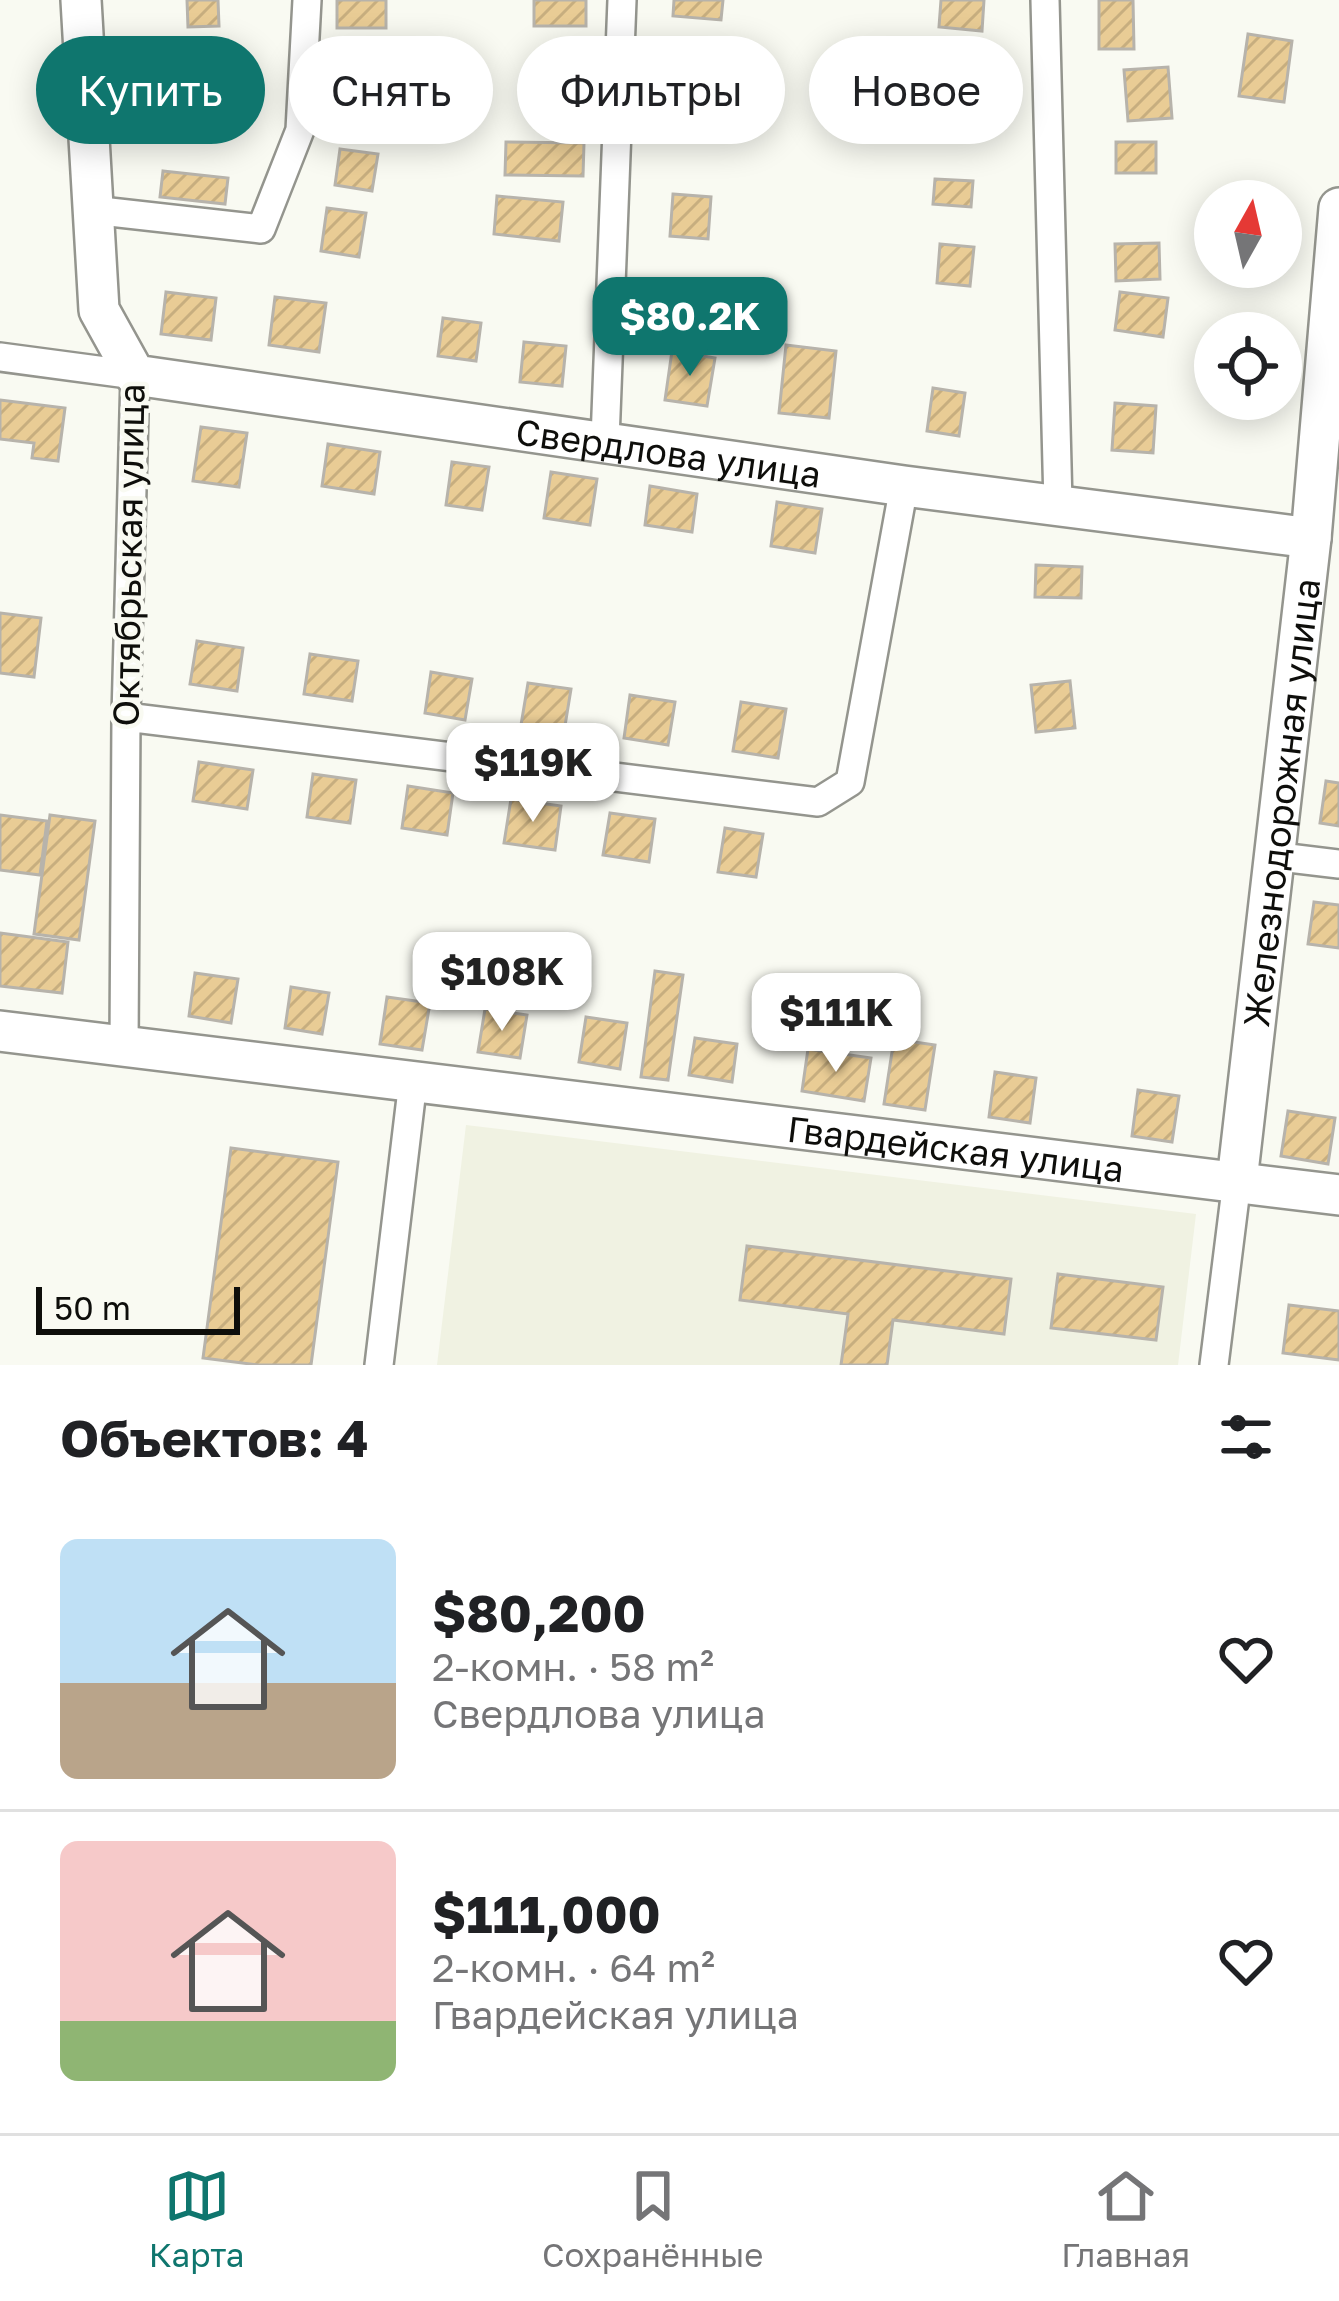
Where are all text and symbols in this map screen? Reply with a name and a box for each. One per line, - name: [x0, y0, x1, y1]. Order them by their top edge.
- chip: Купить: [36, 36, 265, 144]
- chip: Снять: [289, 36, 493, 144]
- chip: Фильтры: [517, 36, 785, 144]
- chip: Новое: [809, 36, 1023, 144]
- north arrow: [1194, 180, 1302, 288]
- map controls: [1194, 180, 1302, 420]
- pin: $80.2K: [592, 277, 788, 379]
- text: $80.2K: [620, 292, 761, 339]
- button: locate: [1194, 312, 1302, 420]
- street label: Октябрьская улица: [104, 383, 152, 727]
- street label: Свердлова улица: [513, 409, 824, 495]
- street label: Железнодорожная улица: [1233, 576, 1328, 1029]
- pin: $119K: [449, 723, 617, 825]
- text: $119K: [473, 738, 593, 785]
- pin: $108K: [418, 932, 586, 1034]
- text: $108K: [440, 947, 564, 994]
- pin: $111K: [752, 973, 920, 1075]
- text: $111K: [779, 988, 893, 1035]
- street label: Гвардейская улица: [785, 1106, 1127, 1190]
- scale bar: [36, 1281, 240, 1334]
- text: 50 m: [54, 1288, 131, 1327]
- icon: filters: [1213, 1404, 1279, 1470]
- text: Объектов: 4: [60, 1407, 369, 1468]
- text: $80,200: [432, 1582, 646, 1643]
- icon: home: [156, 1587, 300, 1731]
- icon: heart: [1213, 1626, 1279, 1692]
- text: 2-комн. · 58 m²: [432, 1643, 714, 1690]
- text: Свердлова улица: [432, 1690, 765, 1737]
- text: $111,000: [432, 1883, 661, 1944]
- icon: home: [156, 1889, 300, 2033]
- icon: heart: [1213, 1928, 1279, 1994]
- text: 2-комн. · 64 m²: [432, 1944, 715, 1991]
- text: Гвардейская улица: [432, 1991, 799, 2038]
- tab: Карта: [149, 2163, 244, 2274]
- tab: Сохранённые: [542, 2163, 763, 2274]
- tab: Главная: [1061, 2163, 1190, 2274]

